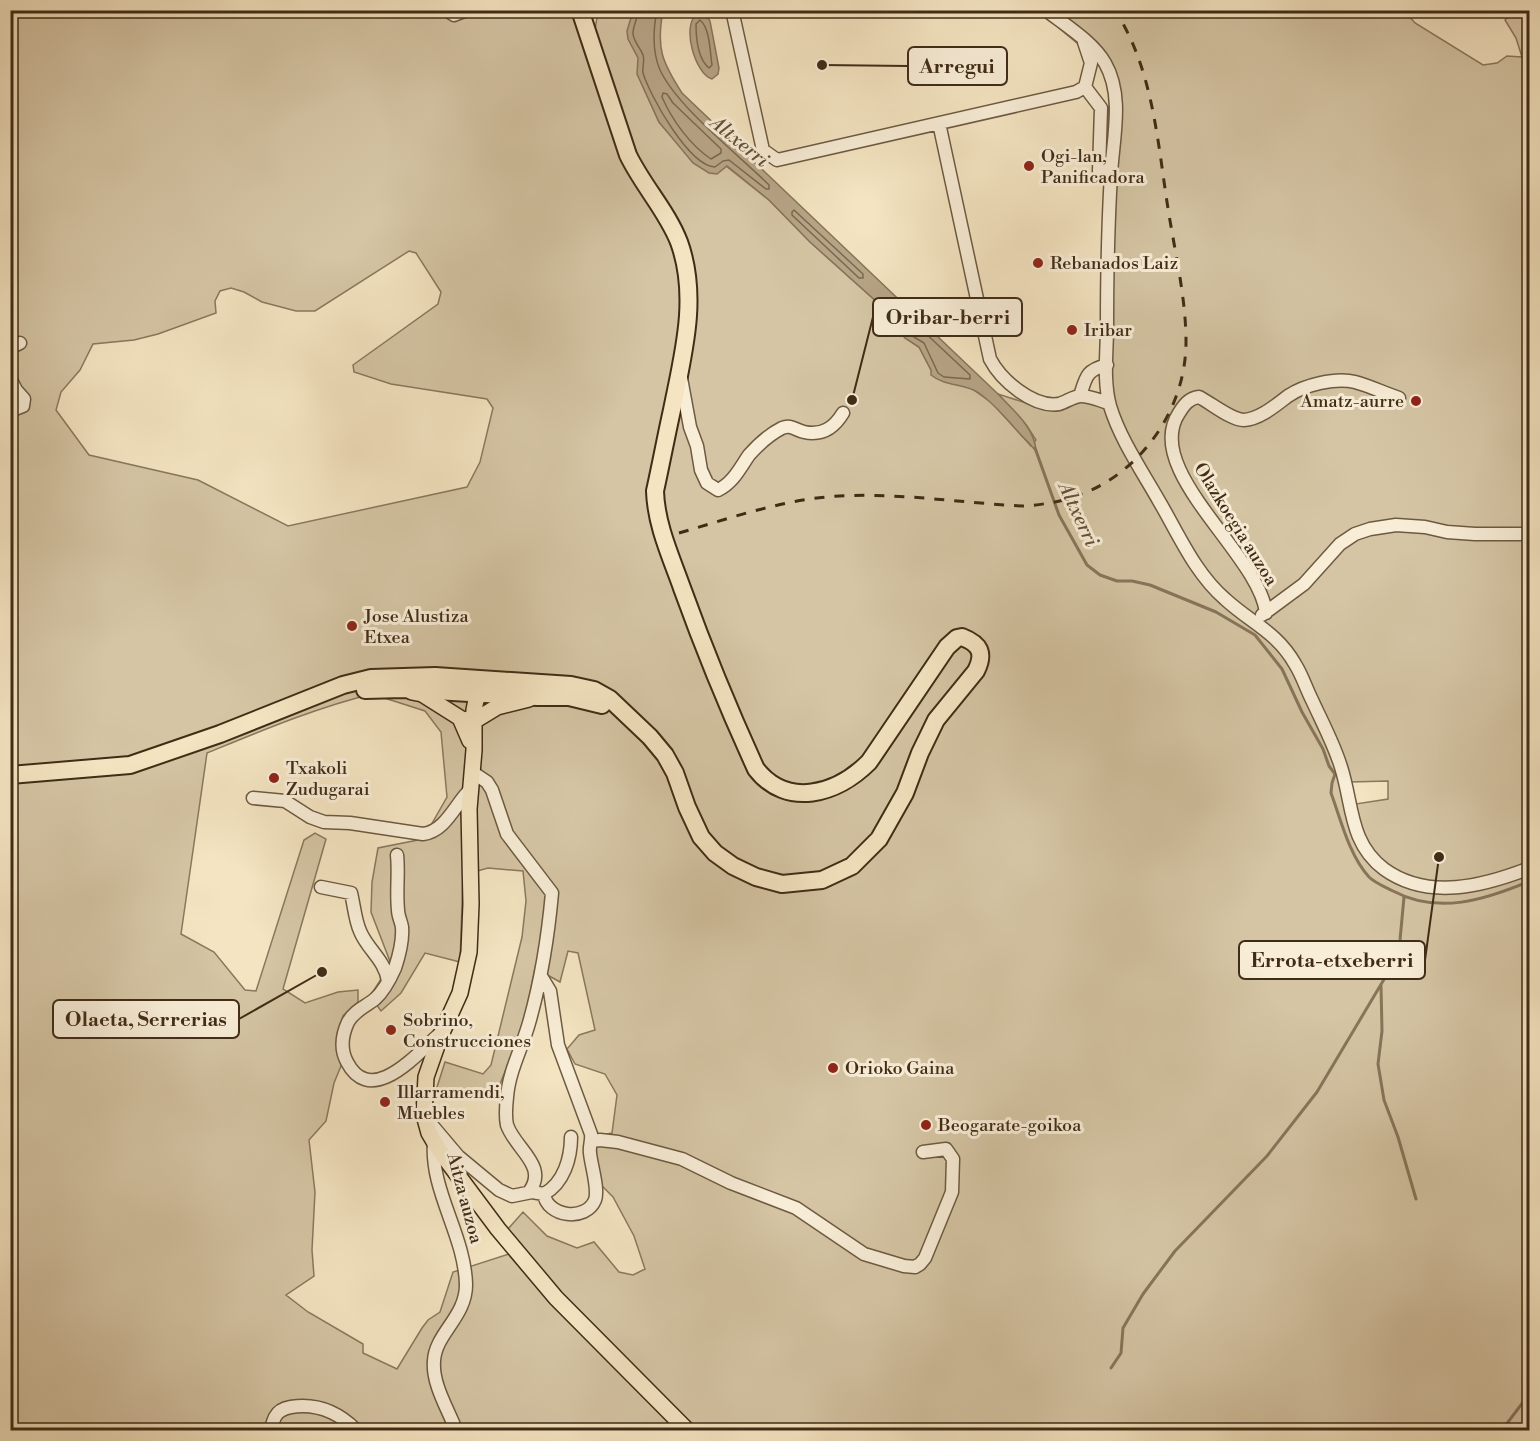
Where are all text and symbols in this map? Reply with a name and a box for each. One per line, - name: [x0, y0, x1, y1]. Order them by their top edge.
- callout: Arregui: [908, 47, 1007, 85]
- text: Arregui: [918, 55, 995, 80]
- water label: Altxerri: [703, 110, 774, 174]
- place label: Ogi-lan, Panificadora: [1041, 145, 1145, 189]
- marker: Ogi-lan, Panificadora: [1022, 159, 1036, 173]
- place label: Rebanados Laiz: [1050, 252, 1178, 275]
- marker: Rebanados Laiz: [1031, 256, 1045, 270]
- callout: Oribar-berri: [873, 298, 1022, 336]
- text: Oribar-berri: [886, 306, 1011, 331]
- place label: Iribar: [1084, 319, 1132, 342]
- marker: Iribar: [1065, 323, 1079, 337]
- place label: Amatz-aurre: [1299, 390, 1404, 413]
- marker: Amatz-aurre: [1409, 394, 1423, 408]
- street label: Olazkoegia auzoa: [1189, 458, 1283, 591]
- water label: Altxerri: [1051, 477, 1104, 552]
- place label: Jose Alustiza Etxea: [363, 605, 469, 649]
- marker: Jose Alustiza Etxea: [345, 619, 359, 633]
- place label: Txakoli Zudugarai: [286, 757, 370, 801]
- marker: Txakoli Zudugarai: [267, 771, 281, 785]
- callout: Errota-etxeberri: [1239, 941, 1425, 979]
- text: Errota-etxeberri: [1251, 949, 1414, 974]
- callout: Olaeta, Serrerias: [53, 1000, 239, 1038]
- text: Olaeta, Serrerias: [65, 1008, 227, 1033]
- place label: Sobrino, Construcciones: [403, 1009, 531, 1053]
- marker: Sobrino, Construcciones: [384, 1023, 398, 1037]
- place label: Orioko Gaina: [845, 1057, 955, 1080]
- marker: Orioko Gaina: [826, 1061, 840, 1075]
- place label: Illarramendi, Muebles: [397, 1081, 504, 1125]
- marker: Illarramendi, Muebles: [378, 1095, 392, 1109]
- place label: Beogarate-goikoa: [937, 1114, 1082, 1137]
- marker: Beogarate-goikoa: [919, 1118, 933, 1132]
- street label: Aitza auzoa: [441, 1149, 488, 1247]

